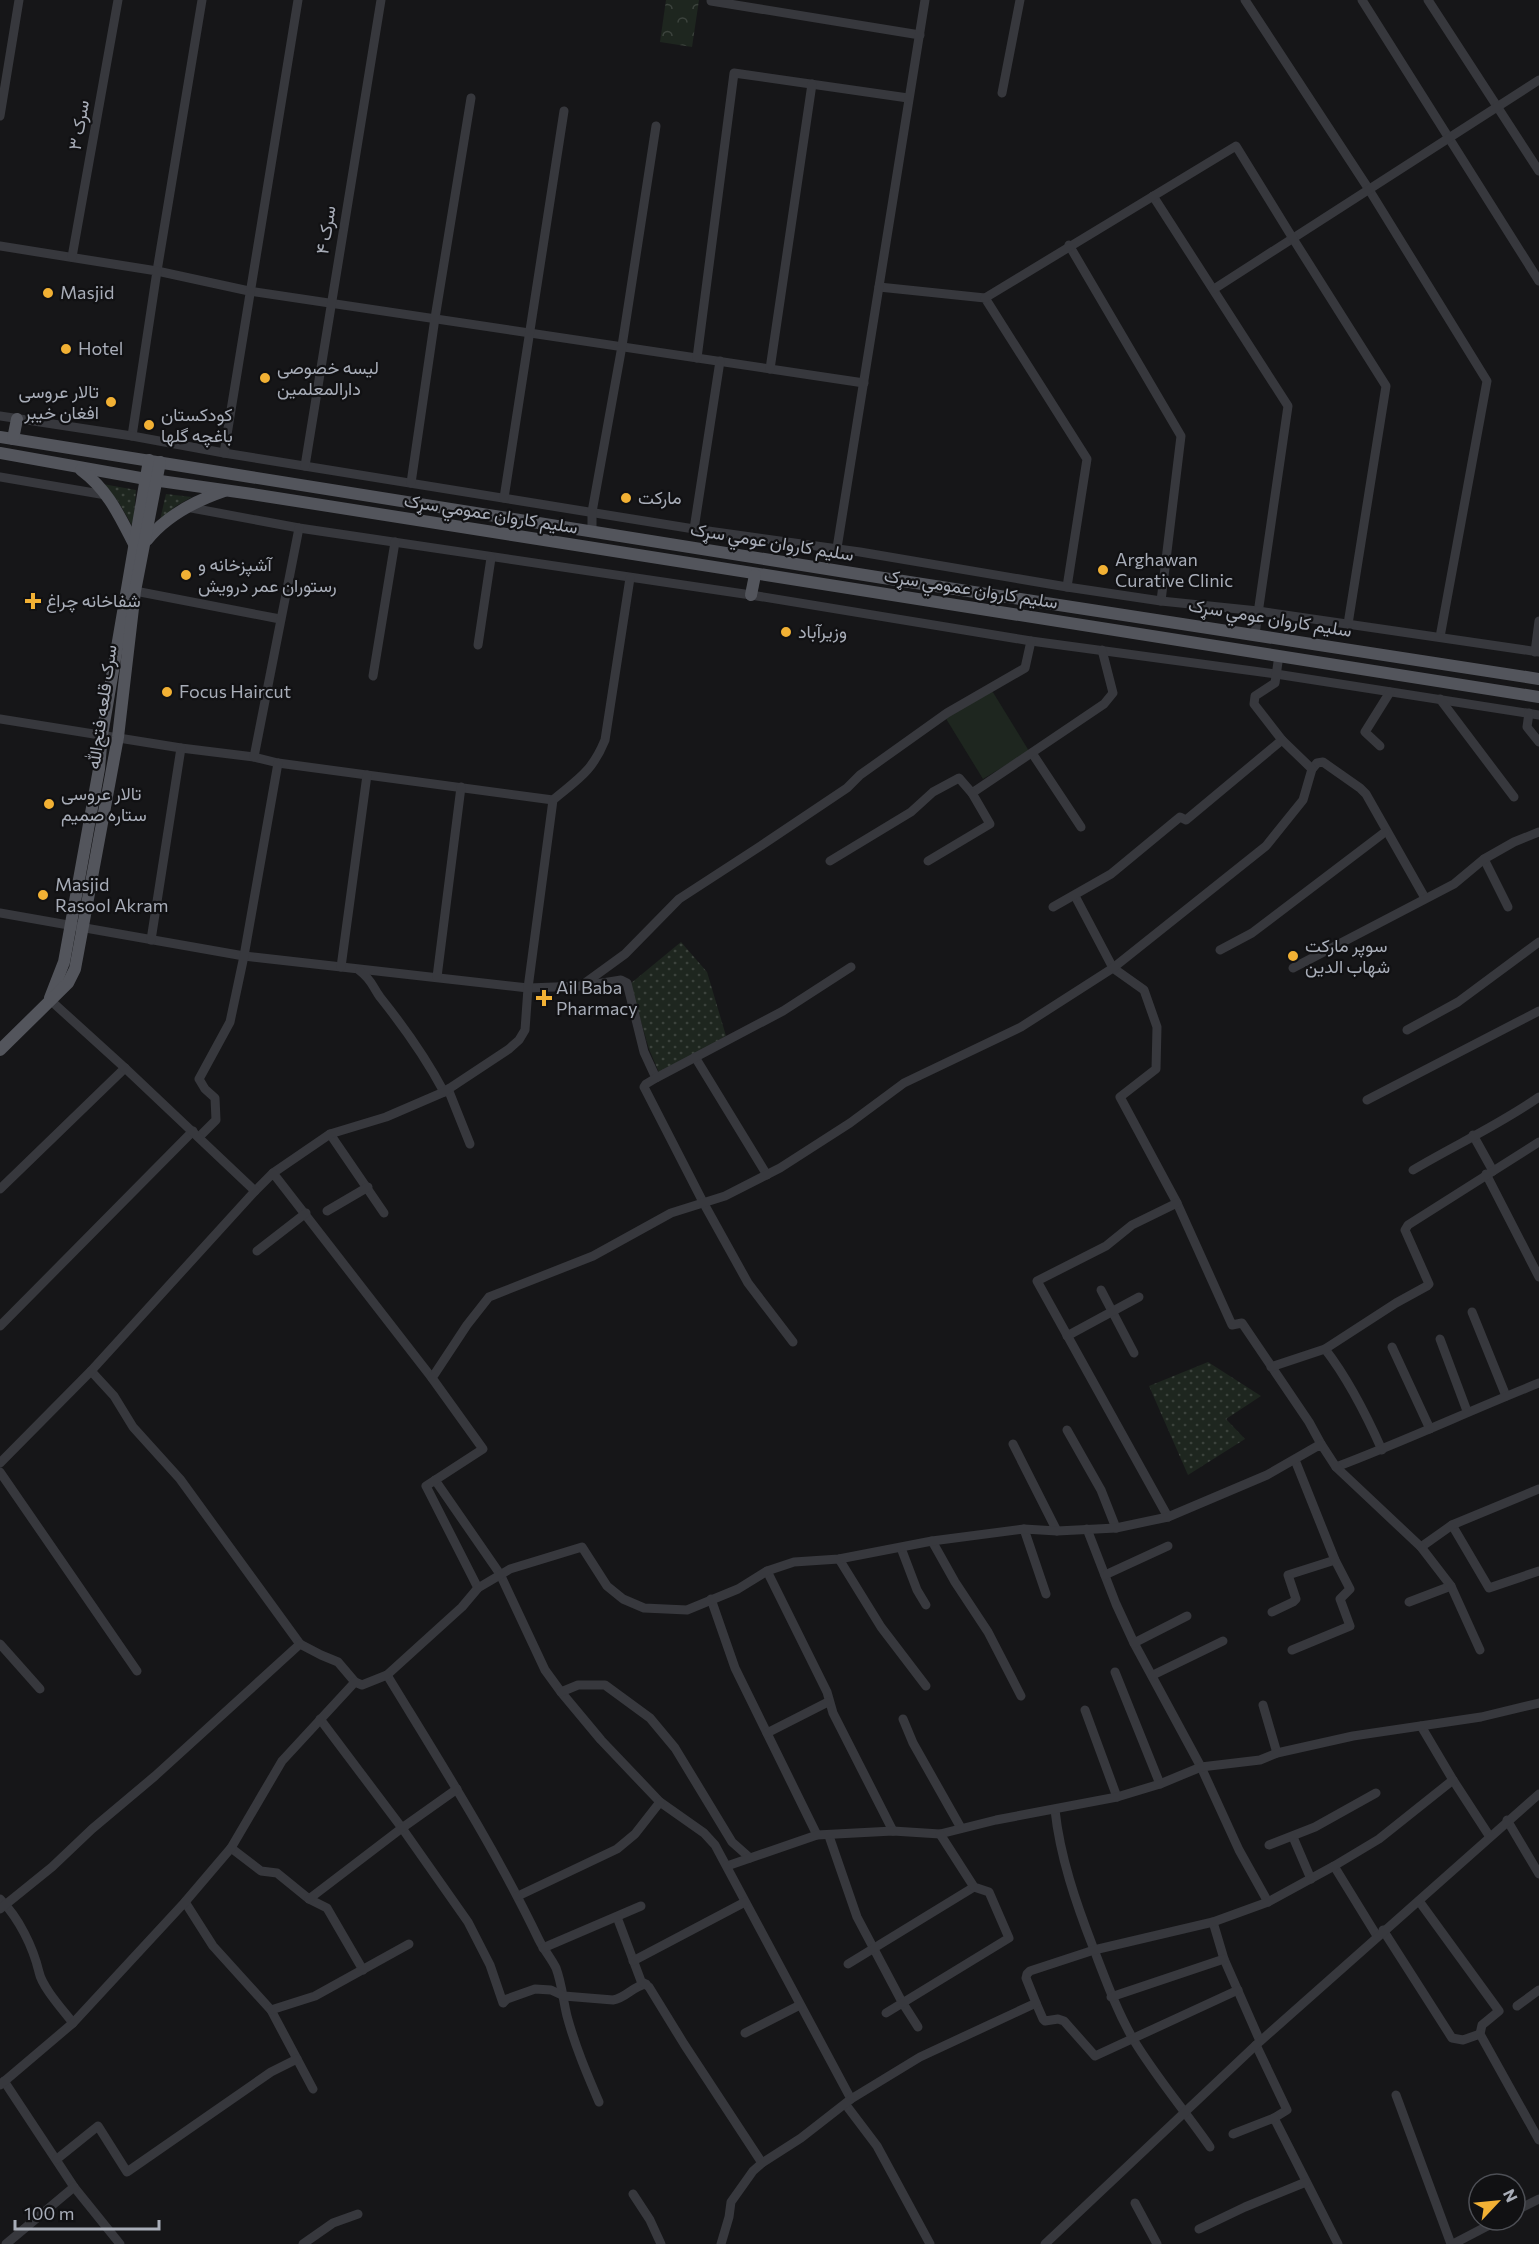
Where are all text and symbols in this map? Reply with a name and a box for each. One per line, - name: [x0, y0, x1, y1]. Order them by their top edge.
- street label: سرک ۳: [63, 98, 94, 152]
- street label: سرک ۴: [310, 204, 341, 256]
- place label: Masjid: [60, 281, 114, 303]
- marker: Masjid: [41, 286, 55, 300]
- place label: Hotel: [78, 337, 123, 359]
- marker: Hotel: [59, 342, 73, 356]
- place label: لیسه خصوصی دارالمعلمین: [277, 356, 379, 400]
- marker: لیسه خصوصی دارالمعلمین: [258, 371, 272, 385]
- place label: تالار عروسی افغان خیبر: [19, 380, 99, 424]
- marker: تالار عروسی افغان خیبر: [104, 395, 118, 409]
- place label: کودکستان باغچه گلها: [161, 403, 233, 448]
- marker: کودکستان باغچه گلها: [142, 418, 156, 432]
- place label: مارکت: [638, 486, 682, 509]
- street label: سلیم کاروان عمومي سړک: [402, 488, 580, 543]
- marker: مارکت: [619, 491, 633, 505]
- street label: سلیم کاروان عومي سړک: [688, 517, 856, 570]
- place label: Arghawan Curative Clinic: [1115, 548, 1233, 591]
- place label: آشپزخانه و رستوران عمر درویش: [198, 553, 337, 597]
- street label: سلیم کاروان عمومي سړک: [882, 563, 1060, 618]
- marker: Arghawan Curative Clinic: [1096, 563, 1110, 577]
- marker: آشپزخانه و رستوران عمر درویش: [179, 568, 193, 582]
- place label: شفاخانه چراغ: [46, 589, 141, 613]
- marker: شفاخانه چراغ: [24, 592, 42, 610]
- street label: سلیم کاروان عومي سړک: [1186, 593, 1354, 646]
- place label: وزیرآباد: [798, 620, 847, 643]
- marker: وزیرآباد: [779, 625, 793, 639]
- street label: سرک قلعه فتح‌الله: [81, 643, 123, 771]
- place label: Focus Haircut: [179, 680, 291, 702]
- marker: Focus Haircut: [160, 685, 174, 699]
- place label: تالار عروسی ستاره صمیم: [61, 782, 147, 827]
- marker: تالار عروسی ستاره صمیم: [42, 797, 56, 811]
- place label: Masjid Rasool Akram: [55, 873, 168, 916]
- marker: Masjid Rasool Akram: [36, 888, 50, 902]
- place label: سوپر مارکت شهاب الدین: [1305, 934, 1390, 978]
- marker: سوپر مارکت شهاب الدین: [1286, 949, 1300, 963]
- place label: Ail Baba Pharmacy: [556, 976, 638, 1019]
- marker: Ail Baba Pharmacy: [537, 991, 551, 1005]
- north arrow: [1467, 2172, 1527, 2232]
- text: N: [1500, 2186, 1522, 2205]
- scale bar: [15, 2193, 159, 2231]
- text: 100 m: [24, 2202, 74, 2224]

